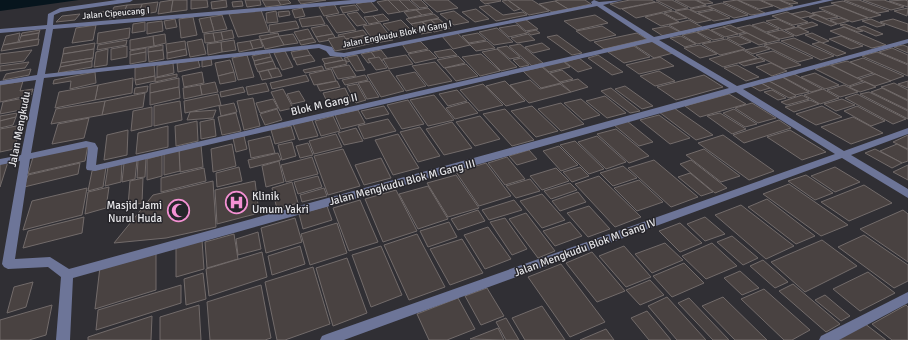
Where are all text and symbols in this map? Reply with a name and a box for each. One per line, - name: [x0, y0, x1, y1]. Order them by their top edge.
- street label: Jalan Cipeucang I: [82, 5, 150, 22]
- street label: Jalan Engkudu Blok M Gang I: [341, 18, 453, 51]
- street label: Jalan Mengkudu: [6, 90, 33, 168]
- street label: Blok M Gang II: [289, 90, 359, 118]
- street label: Jalan Mengkudu Blok M Gang III: [328, 157, 477, 208]
- hospital icon: Klinik Umum Yakri: [224, 189, 250, 215]
- place label: Klinik Umum Yakri: [252, 190, 309, 216]
- mosque icon: Masjid Jami Nurul Huda: [165, 198, 191, 224]
- place label: Masjid Jami Nurul Huda: [106, 199, 162, 225]
- street label: Jalan Mengkudu Blok M Gang IV: [512, 215, 659, 279]

